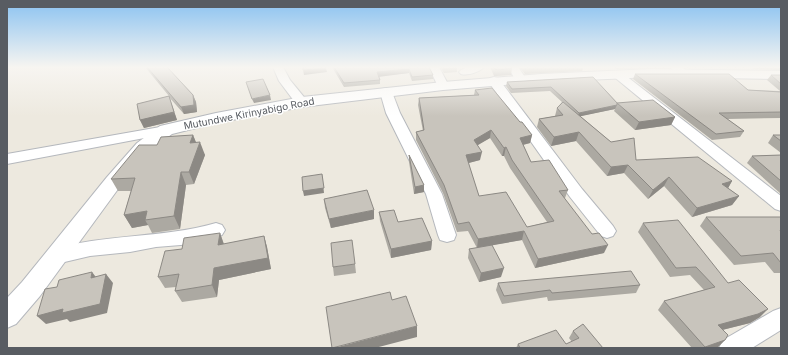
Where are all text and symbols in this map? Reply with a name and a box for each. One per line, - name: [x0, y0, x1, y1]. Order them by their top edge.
- street label: Mutundwe Kirinyabigo Road: [183, 94, 315, 132]

